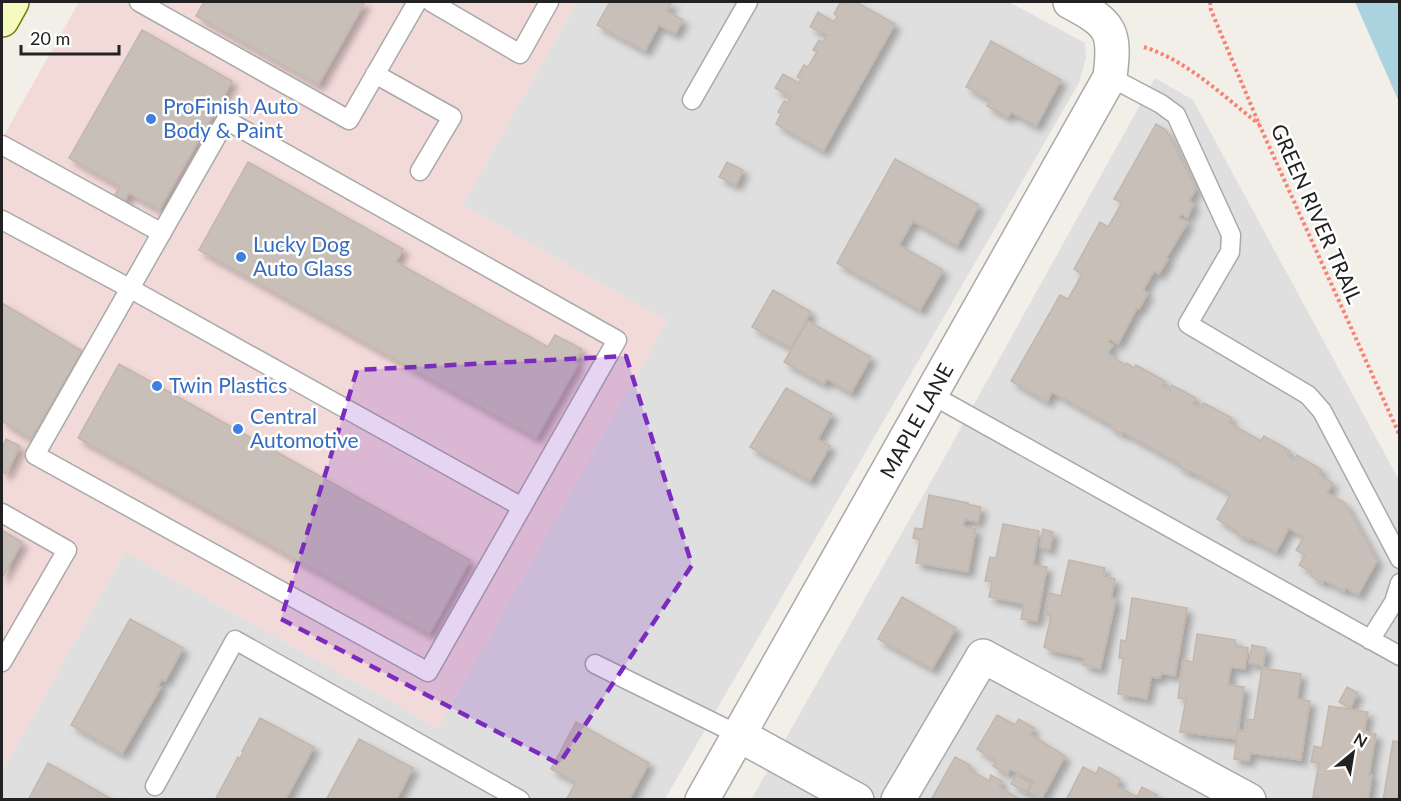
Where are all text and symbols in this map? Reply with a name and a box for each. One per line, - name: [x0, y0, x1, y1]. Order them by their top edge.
- scale bar: [21, 18, 118, 56]
- text: 20 m: [30, 27, 70, 49]
- place label: ProFinish Auto Body & Paint: [163, 93, 298, 142]
- marker: ProFinish Auto Body & Paint: [144, 112, 158, 126]
- street label: GREEN RIVER TRAIL: [1267, 120, 1368, 307]
- place label: Lucky Dog Auto Glass: [253, 231, 352, 280]
- marker: Lucky Dog Auto Glass: [234, 250, 248, 264]
- street label: MAPLE LANE: [874, 358, 958, 482]
- place label: Twin Plastics: [169, 372, 287, 397]
- marker: Twin Plastics: [150, 379, 164, 393]
- place label: Central Automotive: [250, 403, 359, 452]
- marker: Central Automotive: [231, 422, 245, 436]
- north arrow: [1323, 723, 1383, 783]
- text: N: [1351, 728, 1371, 751]

